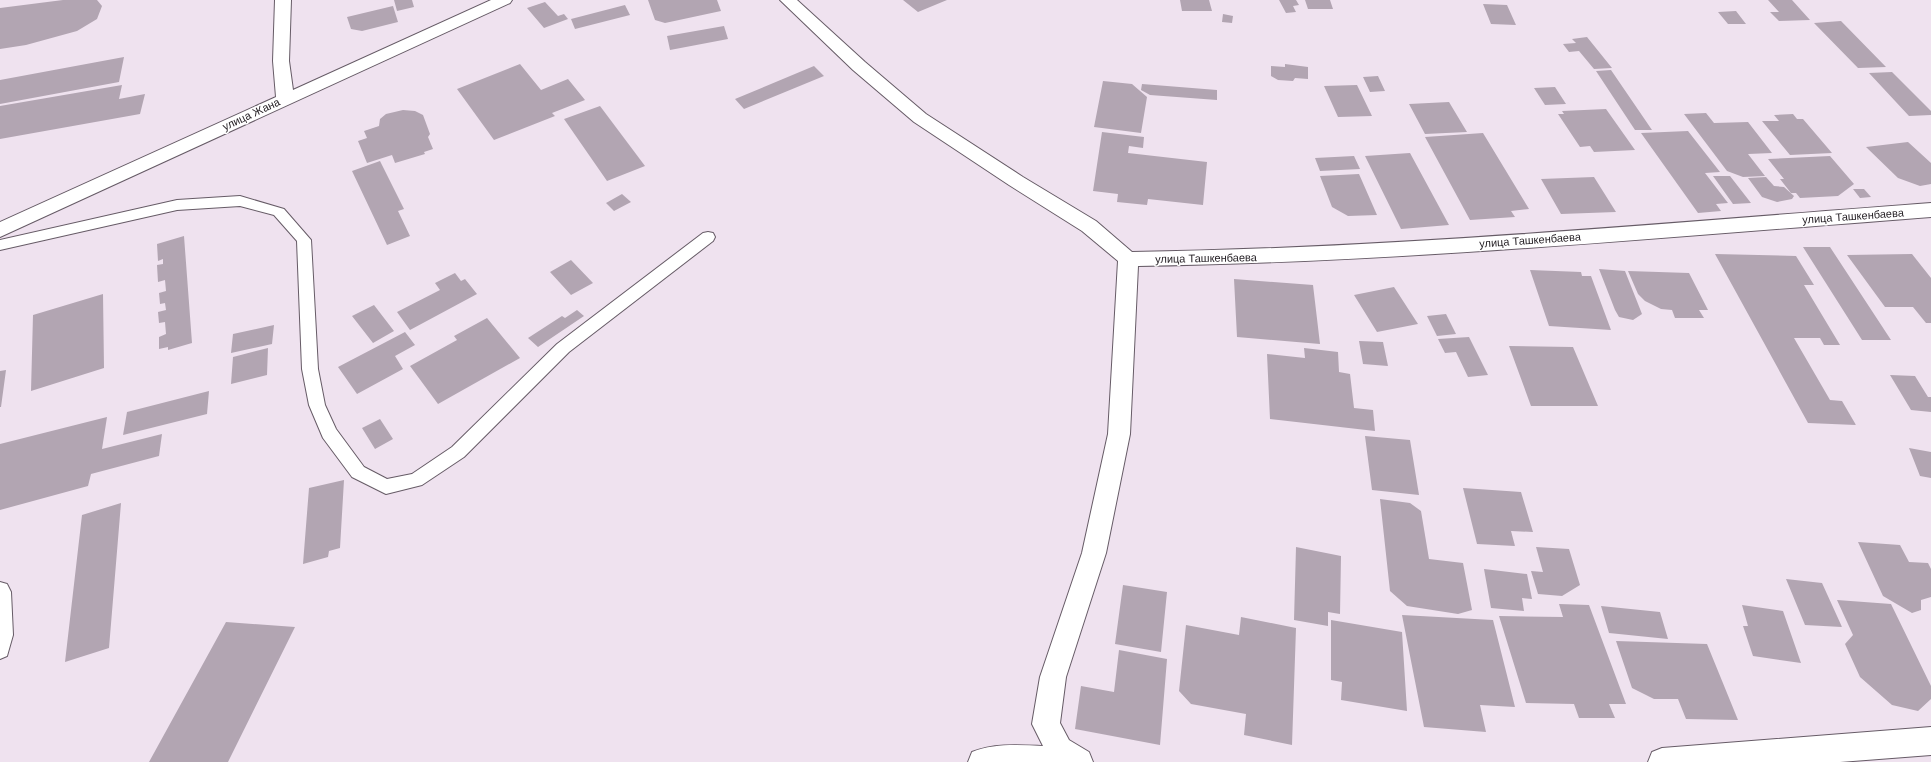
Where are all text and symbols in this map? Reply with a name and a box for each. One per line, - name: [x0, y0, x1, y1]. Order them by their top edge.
- street label: улица Жана: [220, 95, 282, 133]
- street label: улица Ташкенбаева: [1802, 206, 1905, 226]
- street label: улица Ташкенбаева: [1479, 230, 1582, 250]
- street label: улица Ташкенбаева: [1155, 251, 1258, 265]

